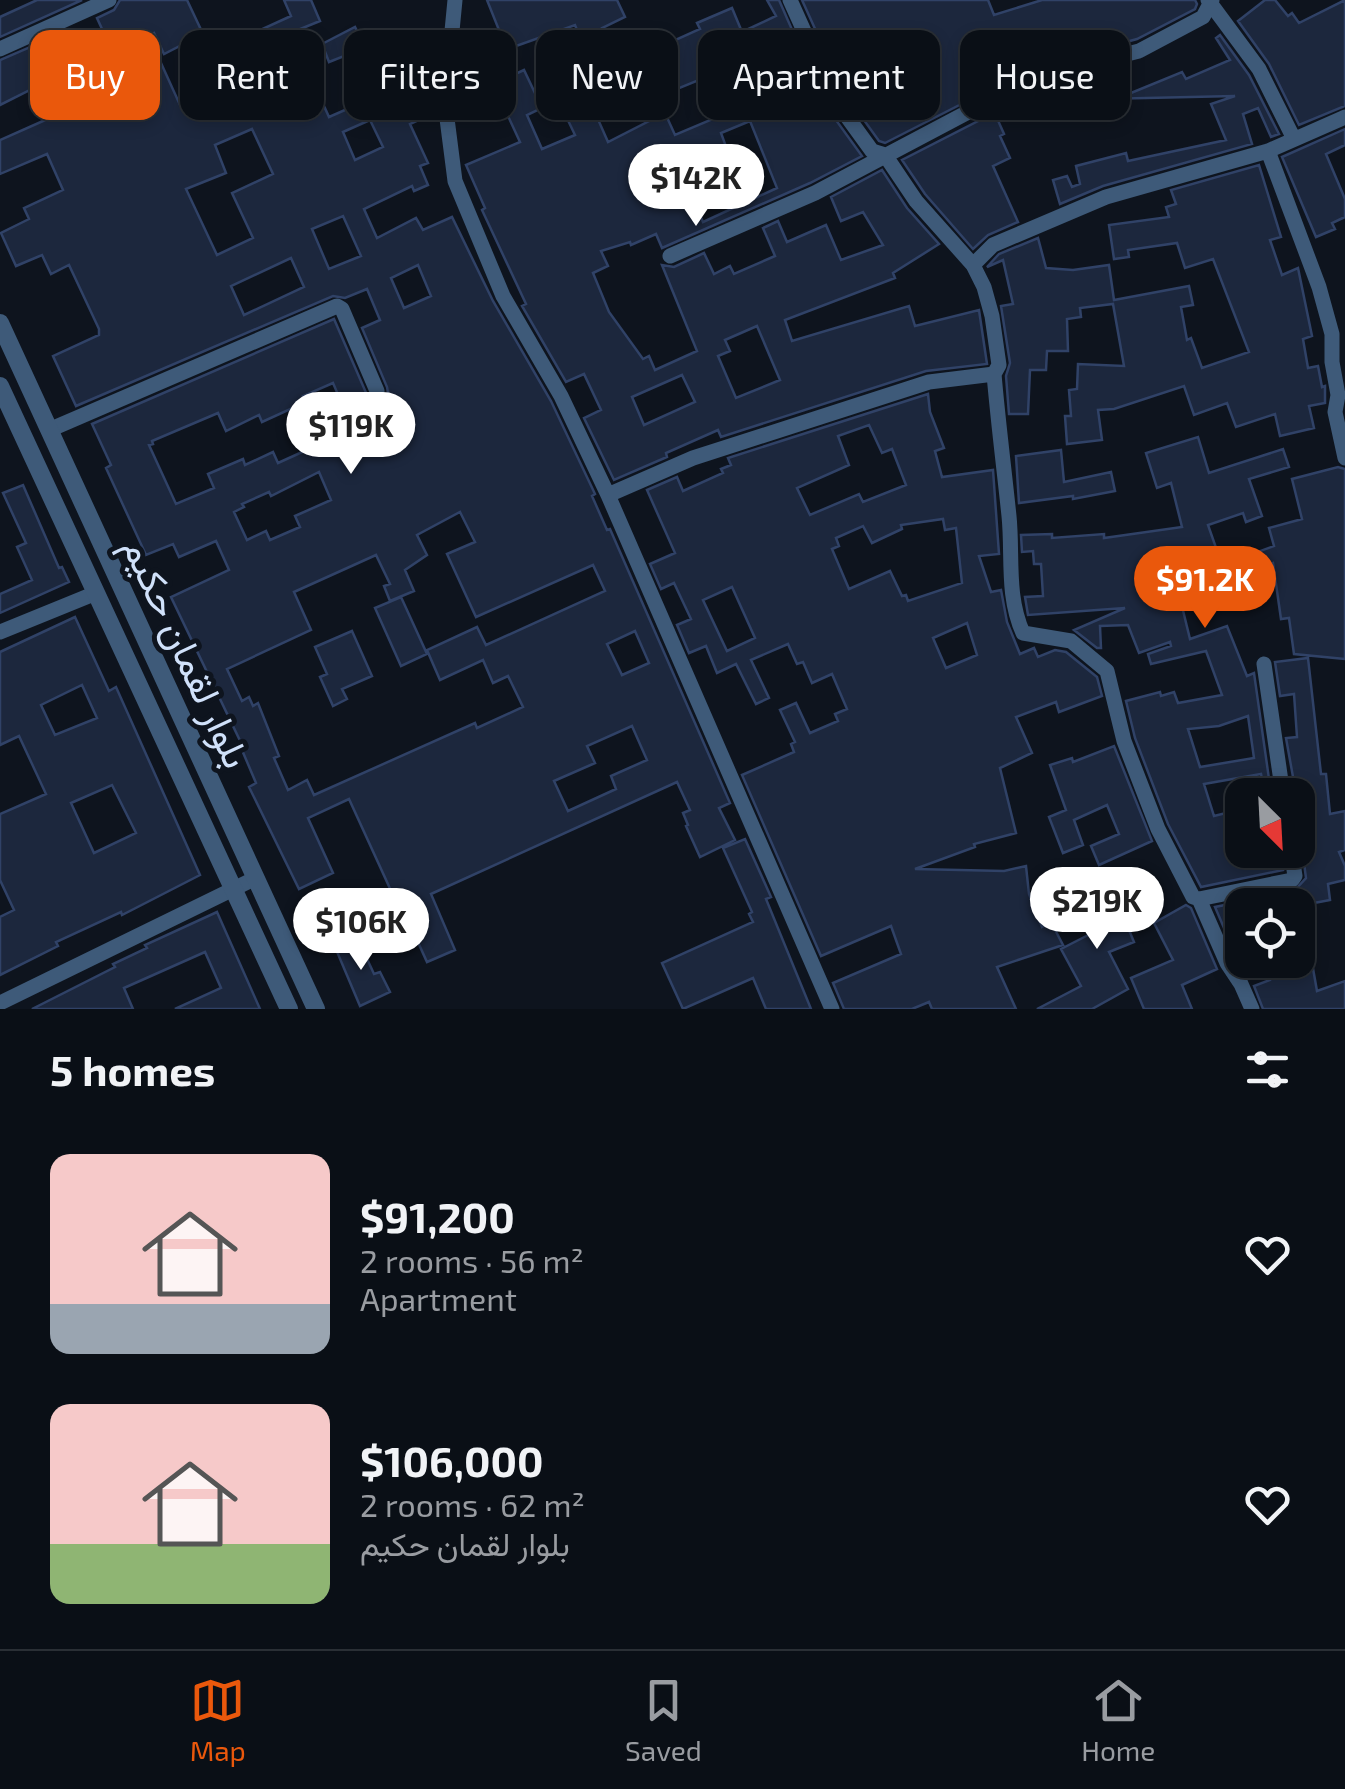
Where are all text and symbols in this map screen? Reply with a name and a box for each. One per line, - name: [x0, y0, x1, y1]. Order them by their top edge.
- chip: Buy: [30, 30, 160, 120]
- chip: Rent: [180, 30, 324, 120]
- chip: Filters: [344, 30, 516, 120]
- chip: New: [536, 30, 678, 120]
- chip: Apartment: [698, 30, 940, 120]
- chip: House: [960, 30, 1130, 120]
- pin: $142K: [626, 144, 766, 229]
- text: $142K: [650, 157, 742, 195]
- pin: $119K: [281, 392, 421, 477]
- text: $119K: [308, 405, 394, 443]
- street label: بلوار لقمان حکیم: [111, 529, 261, 776]
- pin: $91.2K: [1124, 546, 1286, 631]
- text: $91.2K: [1156, 559, 1254, 597]
- north arrow: [1225, 778, 1315, 868]
- map controls: [1225, 778, 1315, 978]
- pin: $219K: [1027, 867, 1167, 952]
- text: $219K: [1052, 880, 1142, 918]
- pin: $106K: [291, 888, 431, 973]
- button: locate: [1225, 888, 1315, 978]
- text: $106K: [315, 901, 407, 939]
- icon: filters: [1240, 1042, 1295, 1097]
- text: 5 homes: [50, 1044, 215, 1094]
- text: $91,200: [360, 1191, 515, 1241]
- icon: home: [130, 1194, 250, 1314]
- icon: heart: [1240, 1227, 1295, 1282]
- text: 2 rooms · 56 m²: [360, 1241, 584, 1279]
- text: Apartment: [360, 1279, 517, 1317]
- text: $106,000: [360, 1435, 543, 1485]
- icon: home: [130, 1444, 250, 1564]
- icon: heart: [1240, 1477, 1295, 1532]
- text: 2 rooms · 62 m²: [360, 1485, 585, 1523]
- text: بلوار لقمان حکیم: [360, 1524, 570, 1562]
- tab: Map: [190, 1673, 246, 1767]
- tab: Saved: [625, 1673, 702, 1767]
- tab: Home: [1081, 1673, 1155, 1767]

